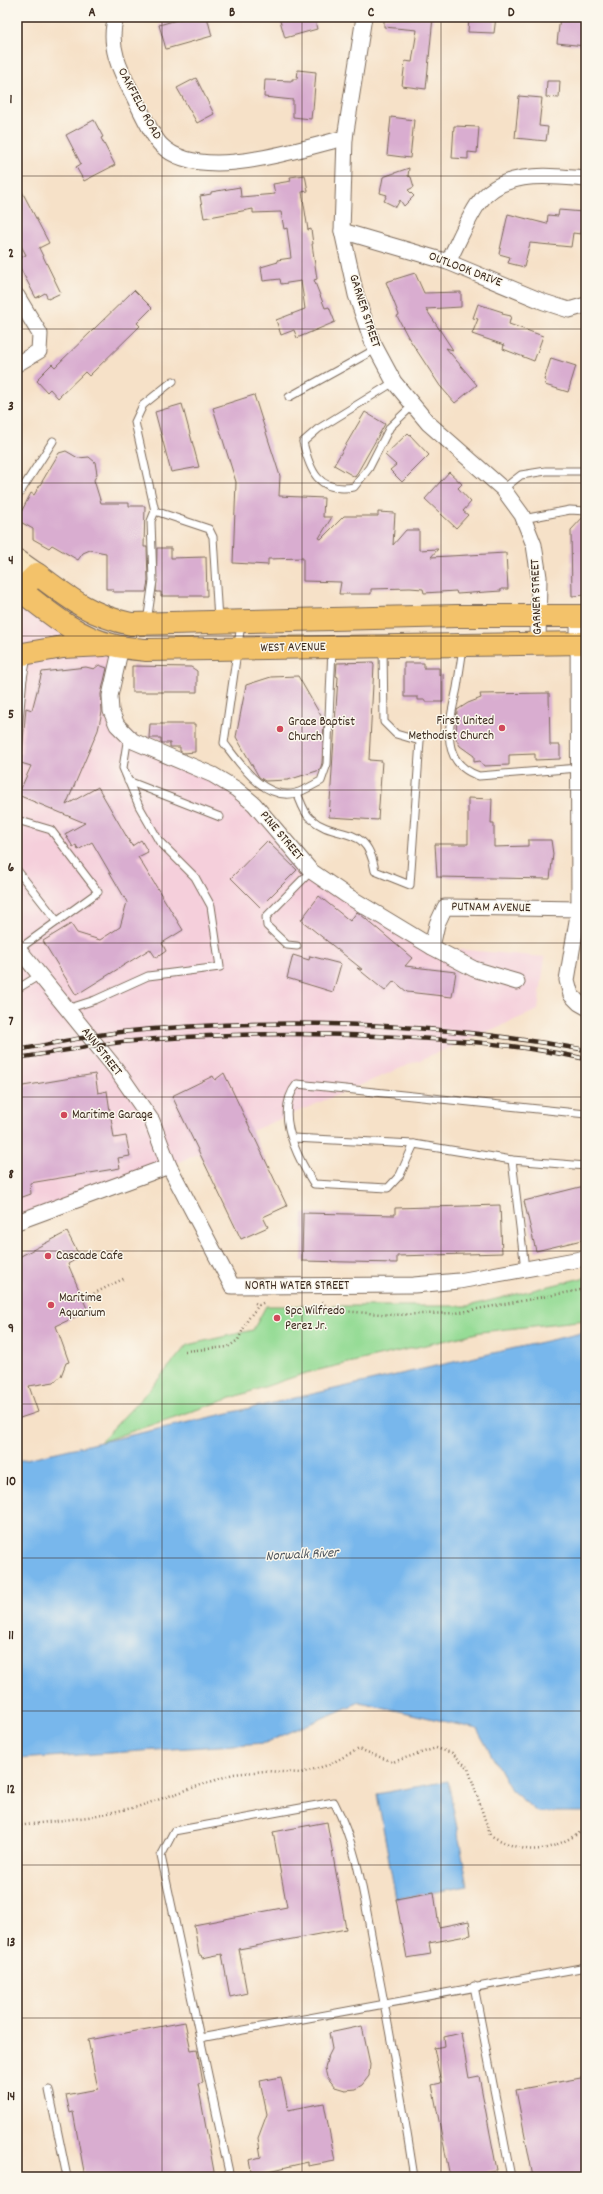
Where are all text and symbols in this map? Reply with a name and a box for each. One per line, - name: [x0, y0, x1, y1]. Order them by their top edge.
- text: A: [88, 4, 96, 23]
- text: B: [229, 4, 235, 23]
- text: C: [368, 4, 375, 23]
- text: D: [508, 4, 515, 23]
- street label: OAKFIELD ROAD: [112, 65, 166, 144]
- text: 1: [10, 91, 13, 110]
- text: 2: [8, 245, 14, 264]
- street label: OUTLOOK DRIVE: [425, 247, 505, 293]
- street label: GARNER STREET: [343, 272, 385, 350]
- text: 3: [8, 398, 14, 417]
- text: 4: [8, 552, 14, 571]
- street label: GARNER STREET: [526, 559, 548, 635]
- street label: WEST AVENUE: [260, 638, 326, 658]
- text: 5: [8, 706, 14, 725]
- place label: First United Methodist Church: [408, 712, 494, 746]
- place label: Grace Baptist Church: [288, 713, 355, 747]
- marker: First United Methodist Church: [497, 723, 507, 733]
- marker: Grace Baptist Church: [275, 724, 285, 734]
- street label: PINE STREET: [255, 807, 307, 865]
- text: 6: [8, 859, 15, 878]
- street label: PUTNAM AVENUE: [451, 898, 531, 918]
- text: 7: [9, 1013, 14, 1032]
- street label: ANN STREET: [76, 1024, 126, 1080]
- place label: Maritime Garage: [72, 1106, 153, 1125]
- marker: Maritime Garage: [59, 1110, 69, 1120]
- text: 8: [8, 1166, 14, 1185]
- place label: Cascade Cafe: [56, 1247, 123, 1266]
- marker: Cascade Cafe: [43, 1251, 53, 1261]
- street label: NORTH WATER STREET: [245, 1277, 349, 1296]
- place label: Maritime Aquarium: [59, 1289, 105, 1323]
- marker: Maritime Aquarium: [46, 1300, 56, 1310]
- place label: Spc Wilfredo Perez Jr.: [285, 1302, 345, 1336]
- marker: Spc Wilfredo Perez Jr.: [272, 1313, 282, 1323]
- text: 9: [8, 1320, 14, 1339]
- text: 10: [6, 1473, 16, 1492]
- water label: Norwalk River: [265, 1543, 341, 1567]
- text: 11: [8, 1627, 14, 1646]
- text: 12: [7, 1781, 16, 1800]
- text: 13: [7, 1934, 16, 1953]
- text: 14: [7, 2088, 15, 2107]

